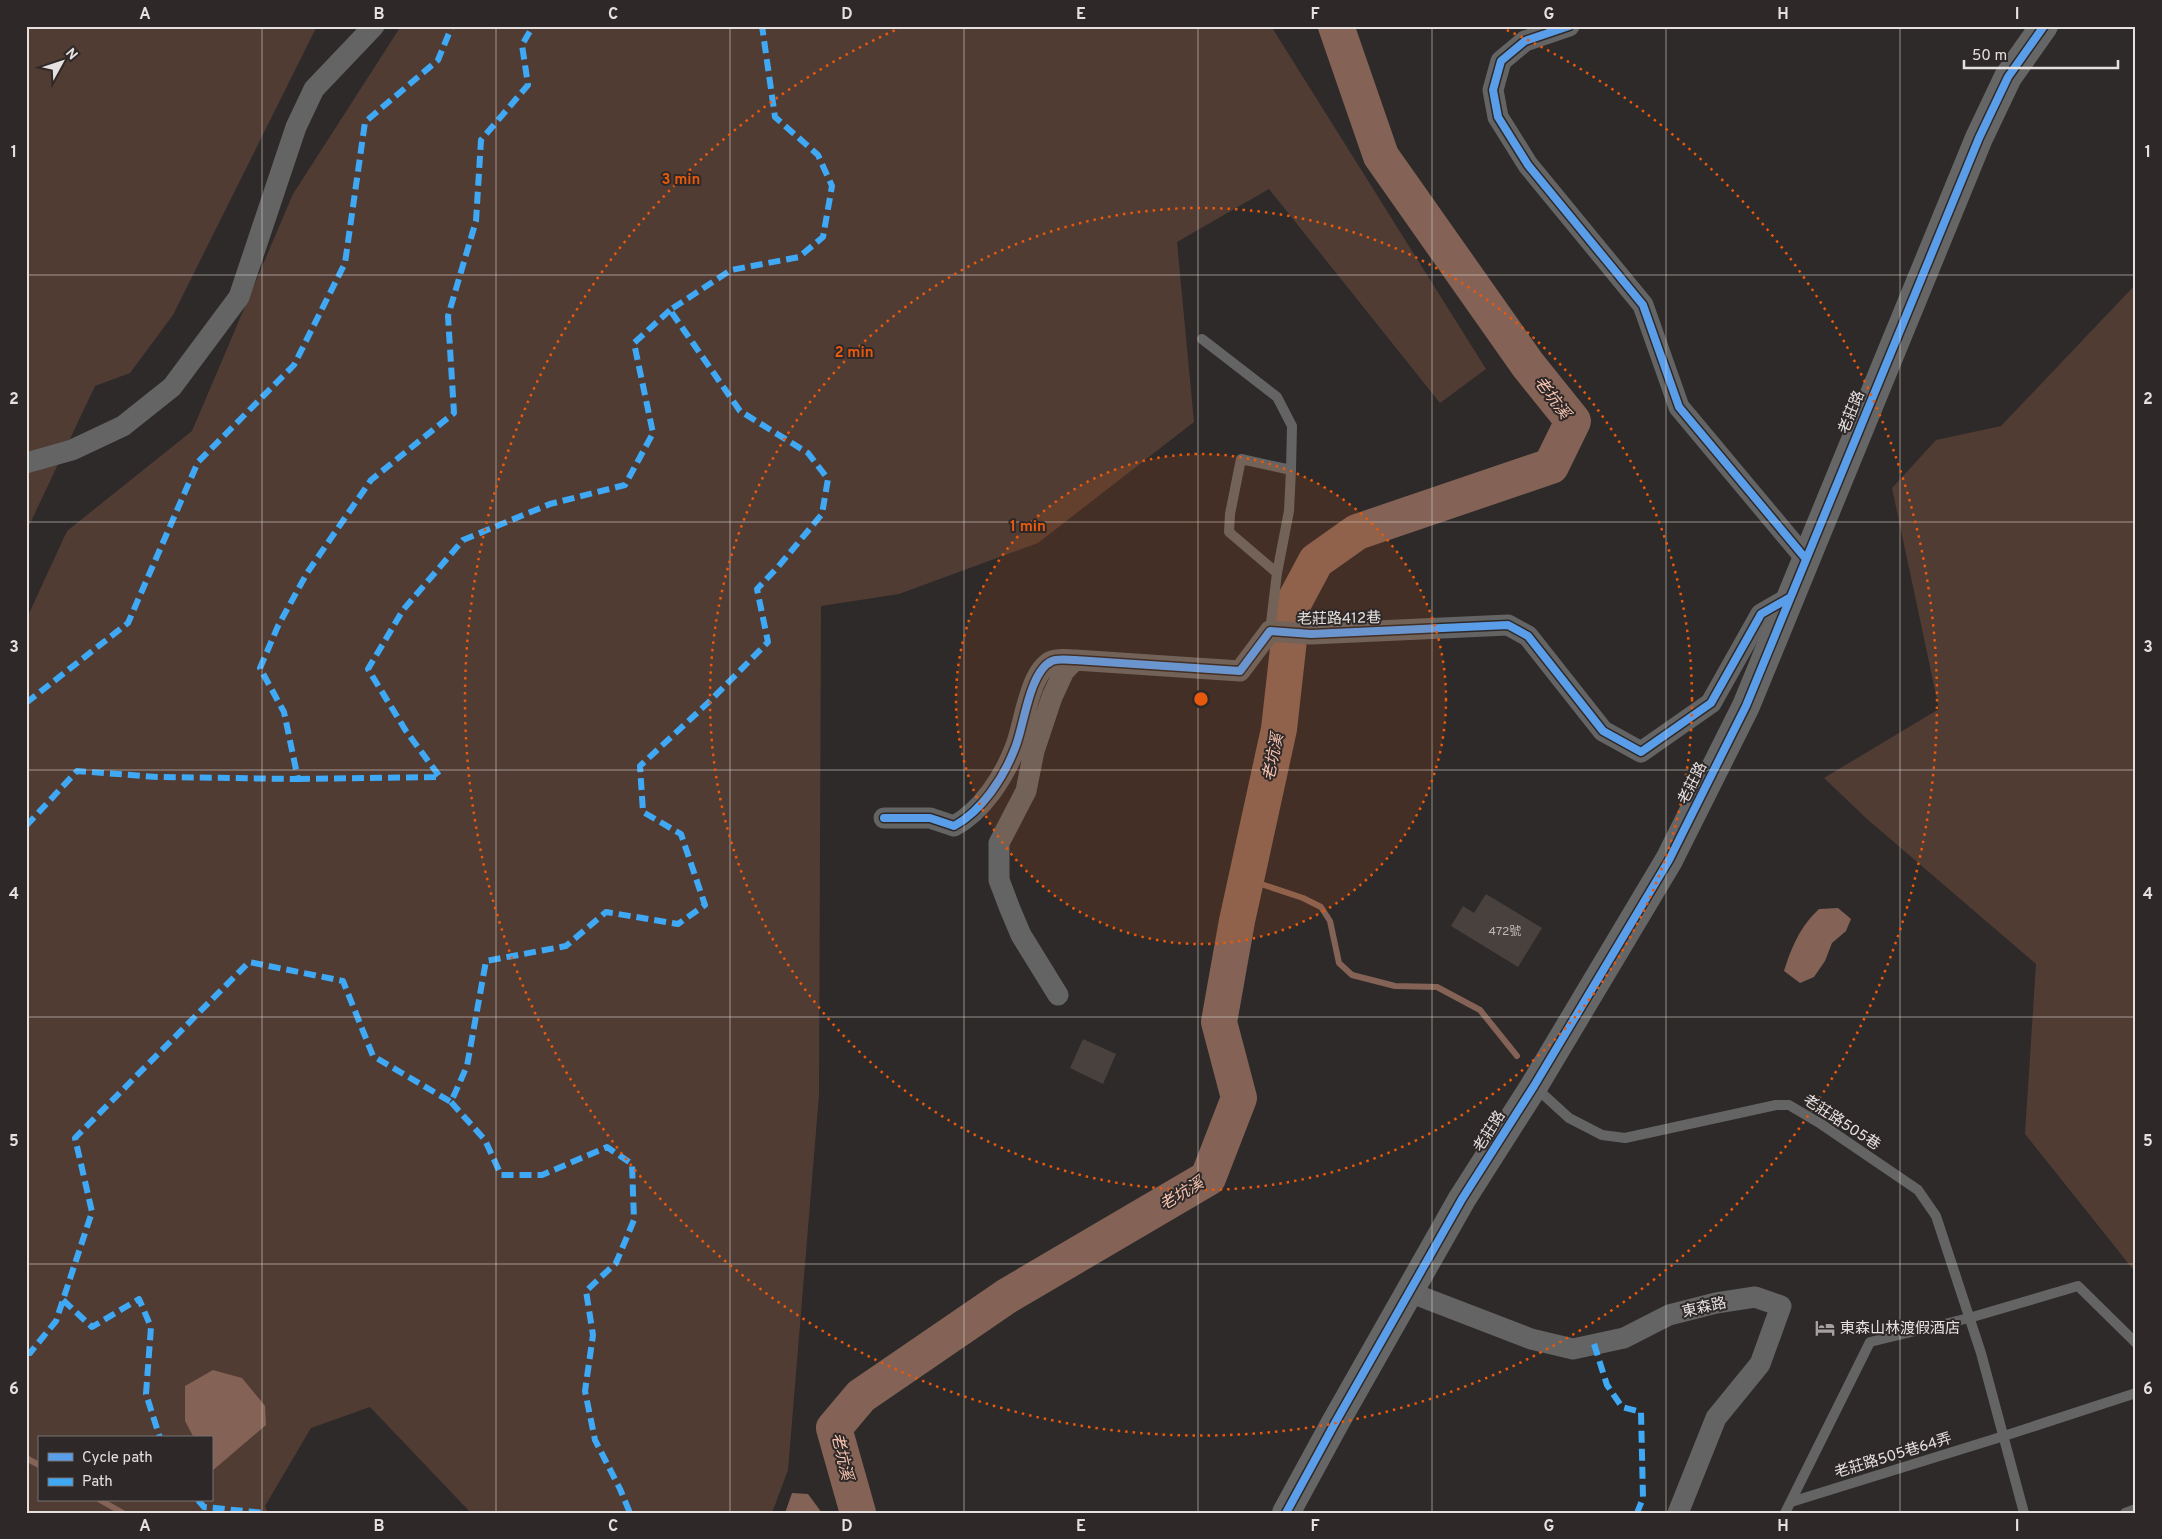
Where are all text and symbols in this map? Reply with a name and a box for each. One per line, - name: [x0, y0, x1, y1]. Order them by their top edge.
- text: A: [139, 5, 151, 25]
- text: B: [373, 5, 385, 25]
- text: C: [608, 5, 618, 25]
- text: D: [841, 5, 853, 25]
- text: E: [1076, 5, 1086, 25]
- text: F: [1310, 5, 1320, 25]
- text: G: [1544, 5, 1554, 25]
- text: H: [1777, 5, 1789, 25]
- text: I: [2015, 5, 2019, 25]
- north arrow: [38, 38, 88, 88]
- scale bar: [1964, 38, 2118, 70]
- text: N: [61, 45, 81, 64]
- text: 50 m: [1972, 47, 2007, 66]
- text: 1: [11, 143, 17, 163]
- text: 1: [2145, 143, 2151, 163]
- text: 3 min: [661, 171, 701, 190]
- text: 2 min: [834, 344, 874, 363]
- water label: 老坑溪: [1529, 373, 1575, 425]
- street label: 老莊路: [1835, 388, 1870, 437]
- text: 2: [9, 390, 19, 410]
- text: 2: [2143, 390, 2153, 410]
- text: 1 min: [1010, 518, 1046, 537]
- street label: 老莊路412巷: [1297, 609, 1381, 630]
- text: 3: [9, 638, 19, 658]
- text: 3: [2143, 638, 2153, 658]
- centre of rings: [1192, 690, 1210, 708]
- water label: 老坑溪: [1259, 730, 1289, 783]
- street label: 老莊路: [1675, 759, 1712, 808]
- text: 4: [9, 885, 19, 905]
- text: 4: [2143, 885, 2153, 905]
- house number: 472號: [1489, 924, 1521, 940]
- street label: 老莊路505巷: [1799, 1091, 1883, 1155]
- street label: 老莊路: [1470, 1108, 1510, 1156]
- text: 5: [9, 1132, 19, 1152]
- text: 5: [2143, 1132, 2153, 1152]
- water label: 老坑溪: [1156, 1173, 1209, 1216]
- street label: 東森路: [1680, 1294, 1728, 1323]
- hotel icon: 東森山林渡假酒店: [1814, 1317, 1836, 1339]
- place label: 東森山林渡假酒店: [1840, 1320, 1960, 1339]
- text: 6: [9, 1380, 19, 1400]
- text: 6: [2143, 1380, 2153, 1400]
- street label: 老莊路505巷64弄: [1833, 1430, 1954, 1483]
- water label: 老坑溪: [826, 1431, 857, 1484]
- legend: [38, 1436, 212, 1502]
- text: Cycle path: [82, 1449, 153, 1468]
- text: Path: [82, 1473, 113, 1492]
- text: A: [139, 1517, 151, 1537]
- text: B: [373, 1517, 385, 1537]
- text: C: [608, 1517, 618, 1537]
- text: D: [841, 1517, 853, 1537]
- text: E: [1076, 1517, 1086, 1537]
- text: F: [1310, 1517, 1320, 1537]
- text: G: [1544, 1517, 1554, 1537]
- text: H: [1777, 1517, 1789, 1537]
- text: I: [2015, 1517, 2019, 1537]

